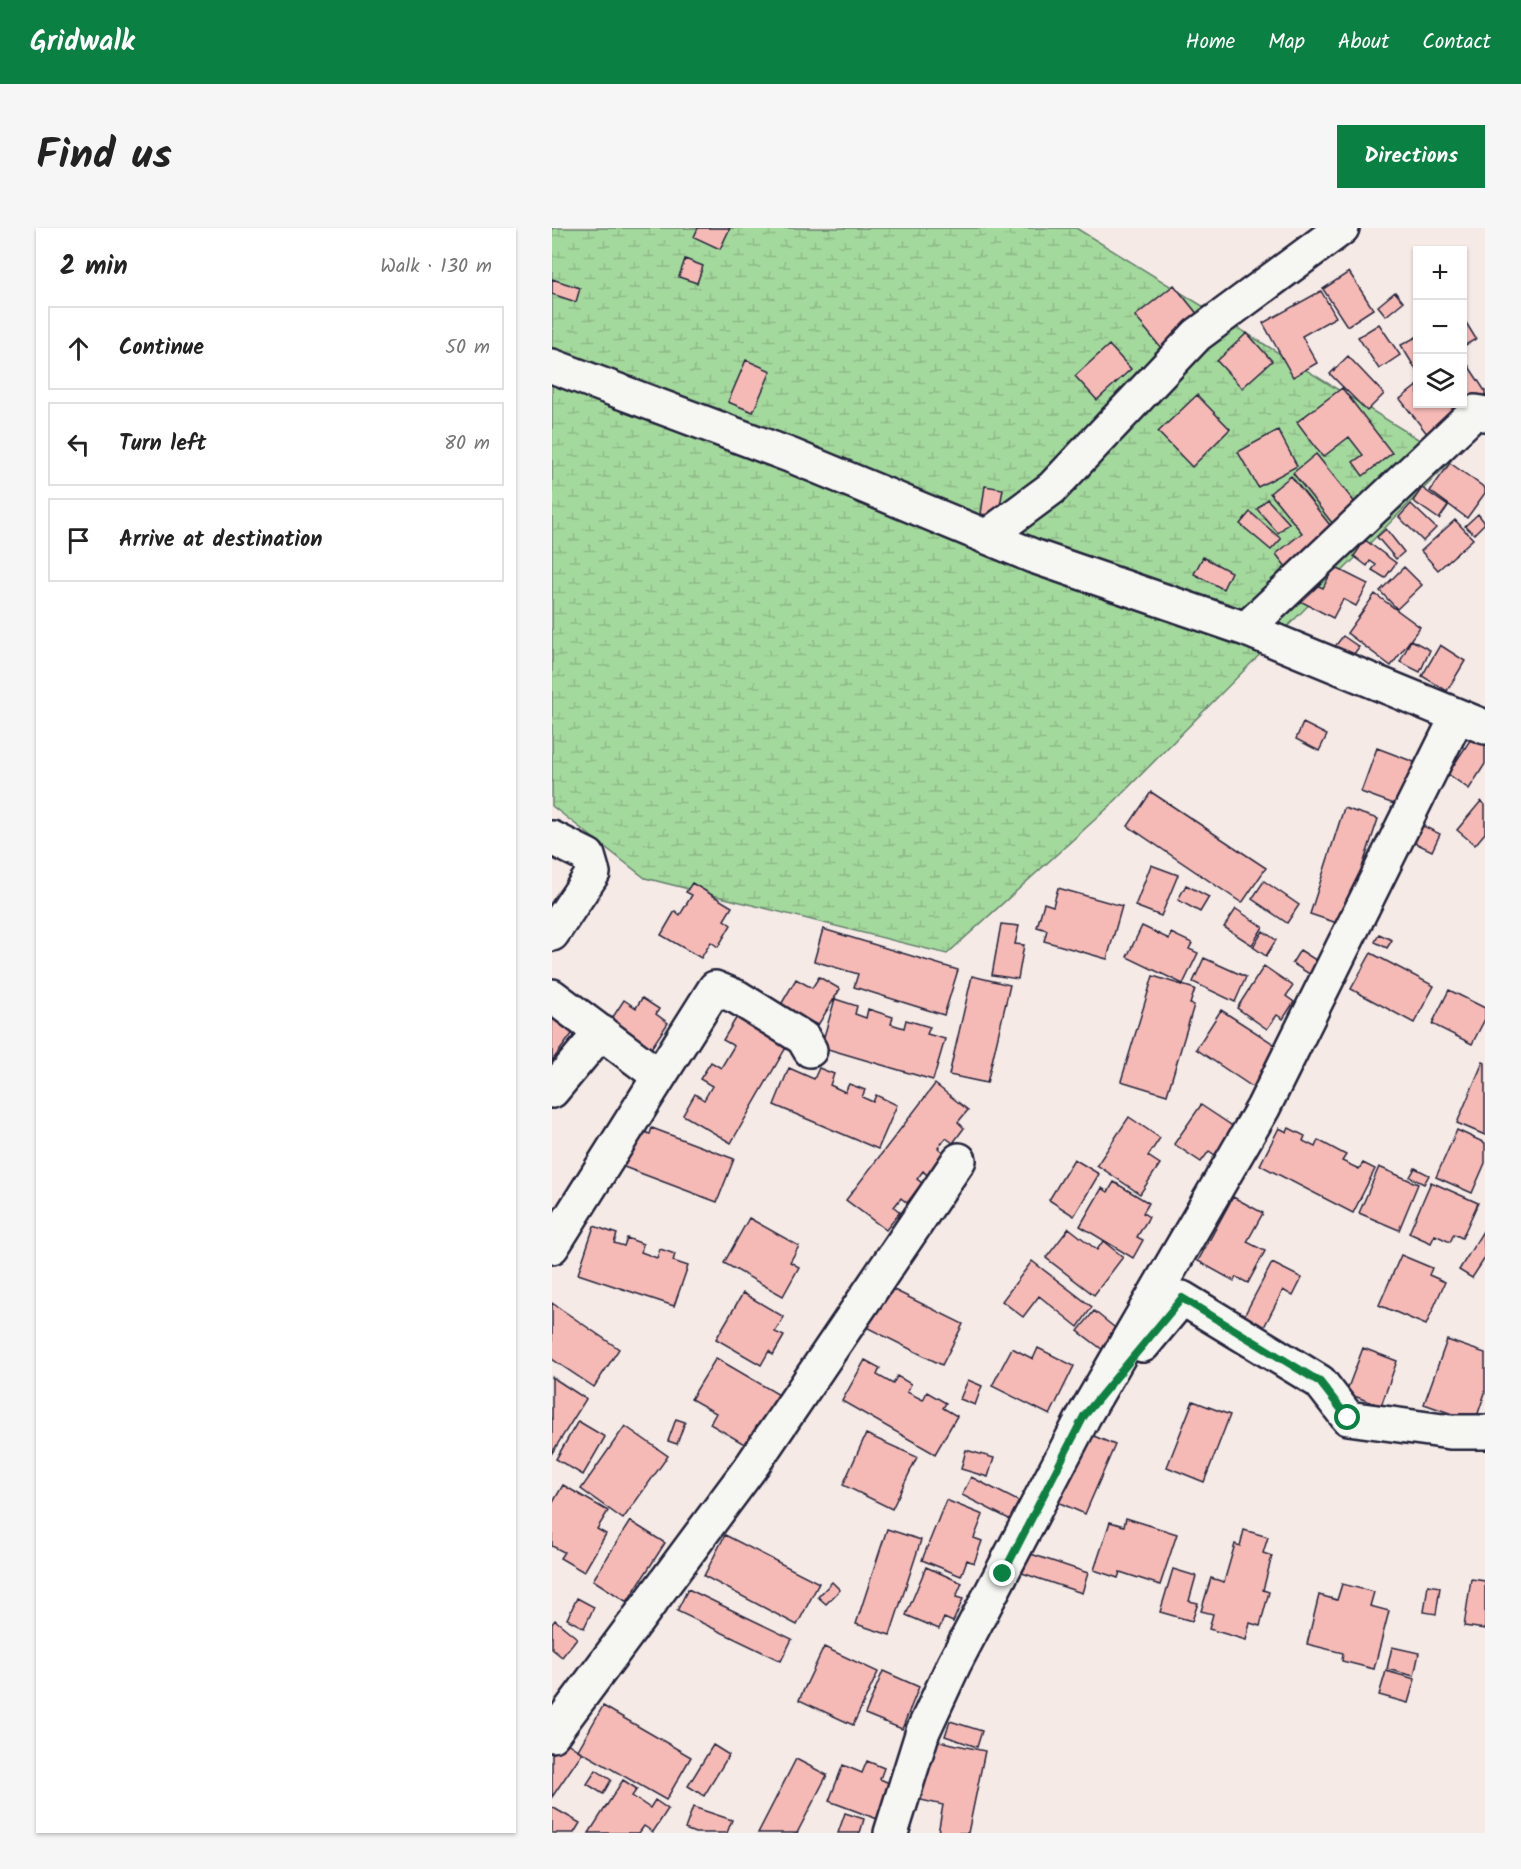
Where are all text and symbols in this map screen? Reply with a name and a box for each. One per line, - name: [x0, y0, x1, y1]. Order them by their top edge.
- text: Gridwalk: [30, 20, 135, 65]
- text: Home: [1186, 26, 1235, 59]
- text: Map: [1268, 26, 1305, 59]
- text: About: [1338, 26, 1389, 59]
- text: Contact: [1422, 26, 1491, 59]
- text: Find us: [36, 123, 172, 190]
- button: Directions: [1337, 125, 1485, 188]
- text: 2 min: [60, 246, 128, 288]
- map controls: [1413, 246, 1467, 408]
- button: +: [1413, 246, 1467, 300]
- text: Walk · 130 m: [380, 251, 492, 283]
- button: −: [1413, 300, 1467, 354]
- text: Continue: [119, 331, 204, 366]
- icon: ahead: [62, 332, 95, 365]
- text: 50 m: [445, 332, 490, 364]
- button: layers: [1413, 354, 1467, 408]
- text: Turn left: [119, 427, 206, 462]
- icon: left: [62, 428, 95, 461]
- text: 80 m: [444, 428, 490, 460]
- text: Arrive at destination: [119, 523, 322, 558]
- icon: arrive: [62, 524, 95, 557]
- route start: [1334, 1404, 1360, 1430]
- route end: [989, 1560, 1015, 1586]

